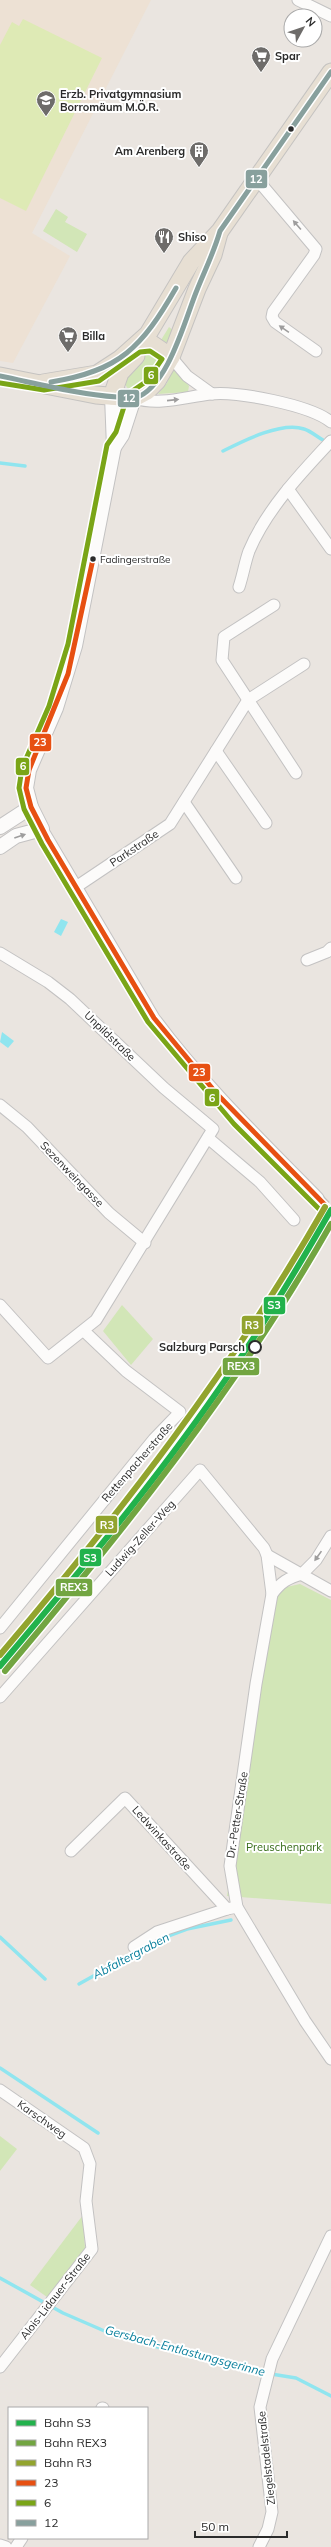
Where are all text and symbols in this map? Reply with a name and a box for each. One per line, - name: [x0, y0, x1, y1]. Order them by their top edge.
- north arrow: [283, 8, 323, 48]
- text: N: [303, 14, 319, 29]
- supermarket icon: Spar: [250, 45, 272, 73]
- place label: Spar: [275, 49, 301, 63]
- place label: Erzb. Privatgymnasium Borromäum M.Ö.R.: [60, 87, 181, 114]
- school or university icon: Erzb. Privatgymnasium Borromäum M.Ö.R.: [35, 89, 57, 117]
- unlabelled marker: [286, 124, 296, 134]
- building icon: Am Arenberg: [188, 140, 210, 168]
- place label: Am Arenberg: [115, 144, 185, 158]
- line badge: 12: [245, 169, 268, 189]
- text: 12: [249, 172, 263, 186]
- one-way arrow: [292, 220, 302, 230]
- restaurant icon: Shiso: [153, 226, 175, 254]
- place label: Shiso: [178, 230, 207, 244]
- supermarket icon: Billa: [57, 325, 79, 353]
- one-way arrow: [279, 325, 290, 333]
- place label: Billa: [82, 329, 105, 343]
- line badge: 6: [143, 366, 159, 385]
- text: 6: [148, 368, 155, 382]
- line badge: 12: [117, 389, 140, 408]
- text: 12: [122, 391, 136, 405]
- one-way arrow: [167, 396, 179, 403]
- place label: Fadingerstraße: [100, 553, 170, 566]
- marker: Fadingerstraße: [88, 554, 98, 564]
- line badge: 23: [29, 733, 52, 752]
- text: 23: [33, 735, 47, 749]
- line badge: 6: [15, 757, 30, 776]
- text: 6: [20, 759, 27, 773]
- street label: Parkstraße: [107, 827, 161, 869]
- one-way arrow: [14, 832, 26, 838]
- street label: Unpildstraße: [82, 1008, 138, 1064]
- line badge: 23: [188, 1063, 211, 1082]
- text: 23: [192, 1065, 206, 1079]
- line badge: 6: [204, 1088, 220, 1107]
- text: 6: [209, 1091, 216, 1105]
- street label: Sezenweingasse: [37, 1138, 107, 1210]
- line badge: S3: [263, 1296, 286, 1315]
- text: S3: [267, 1298, 281, 1312]
- line badge: R3: [241, 1315, 264, 1335]
- text: R3: [245, 1318, 260, 1332]
- place label: Salzburg Parsch: [159, 1340, 245, 1354]
- marker: Salzburg Parsch: [248, 1340, 262, 1354]
- line badge: REX3: [222, 1357, 260, 1376]
- text: REX3: [227, 1359, 255, 1373]
- street label: Rettenpacherstraße: [99, 1419, 175, 1505]
- street label: Ludwig-Zeller-Weg: [102, 1497, 178, 1579]
- line badge: R3: [95, 1515, 118, 1534]
- text: R3: [100, 1518, 115, 1532]
- line badge: S3: [79, 1548, 102, 1567]
- text: S3: [83, 1551, 97, 1565]
- one-way arrow: [314, 1551, 322, 1562]
- line badge: REX3: [55, 1578, 93, 1597]
- text: REX3: [60, 1580, 88, 1594]
- street label: Dr.-Petter-Straße: [223, 1771, 251, 1859]
- street label: Ledwinkastraße: [129, 1803, 195, 1873]
- park label: Preuschenpark: [246, 1840, 322, 1854]
- water label: Abfaltergraben: [89, 1929, 172, 1982]
- street label: Karschweg: [15, 2097, 69, 2141]
- street label: Alois-Lidauer-Straße: [17, 2250, 93, 2342]
- water label: Gersbach-Entlastungsgerinne: [103, 2322, 267, 2379]
- legend: [8, 2407, 148, 2539]
- street label: Ziegelstadelstraße: [254, 2410, 278, 2506]
- text: Bahn S3: [44, 2415, 91, 2430]
- text: Bahn REX3: [44, 2435, 107, 2450]
- text: Bahn R3: [44, 2455, 92, 2470]
- text: 23: [44, 2475, 58, 2490]
- text: 6: [44, 2495, 51, 2510]
- scale bar: [195, 2513, 287, 2539]
- text: 12: [44, 2515, 58, 2530]
- text: 50 m: [201, 2519, 229, 2534]

